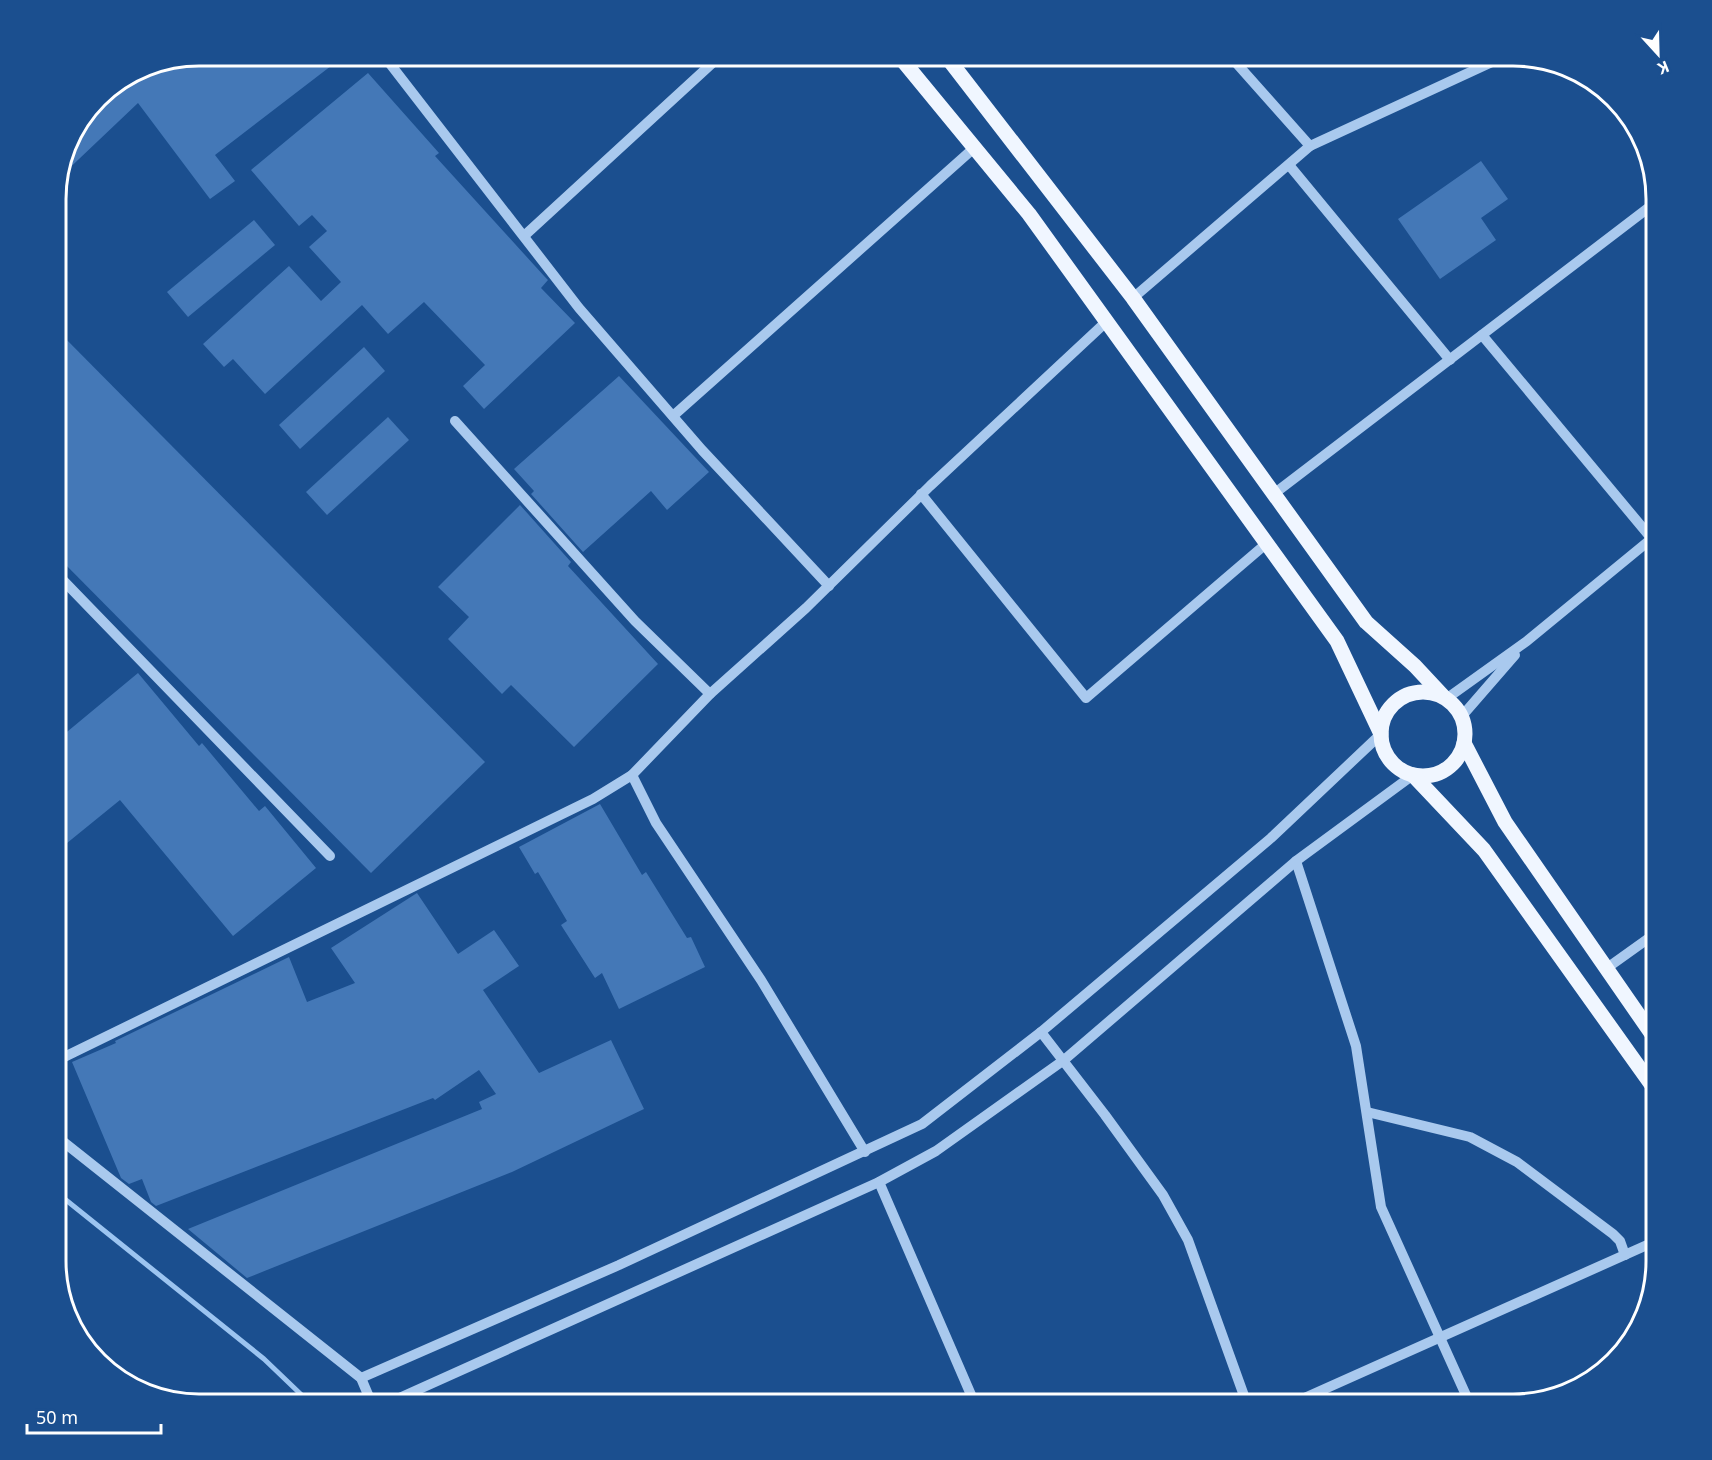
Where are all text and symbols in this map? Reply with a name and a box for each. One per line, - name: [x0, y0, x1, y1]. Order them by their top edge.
- north arrow: [1628, 24, 1688, 84]
- text: K: [1654, 56, 1673, 80]
- scale bar: [27, 1397, 160, 1435]
- text: 50 m: [36, 1405, 78, 1429]

